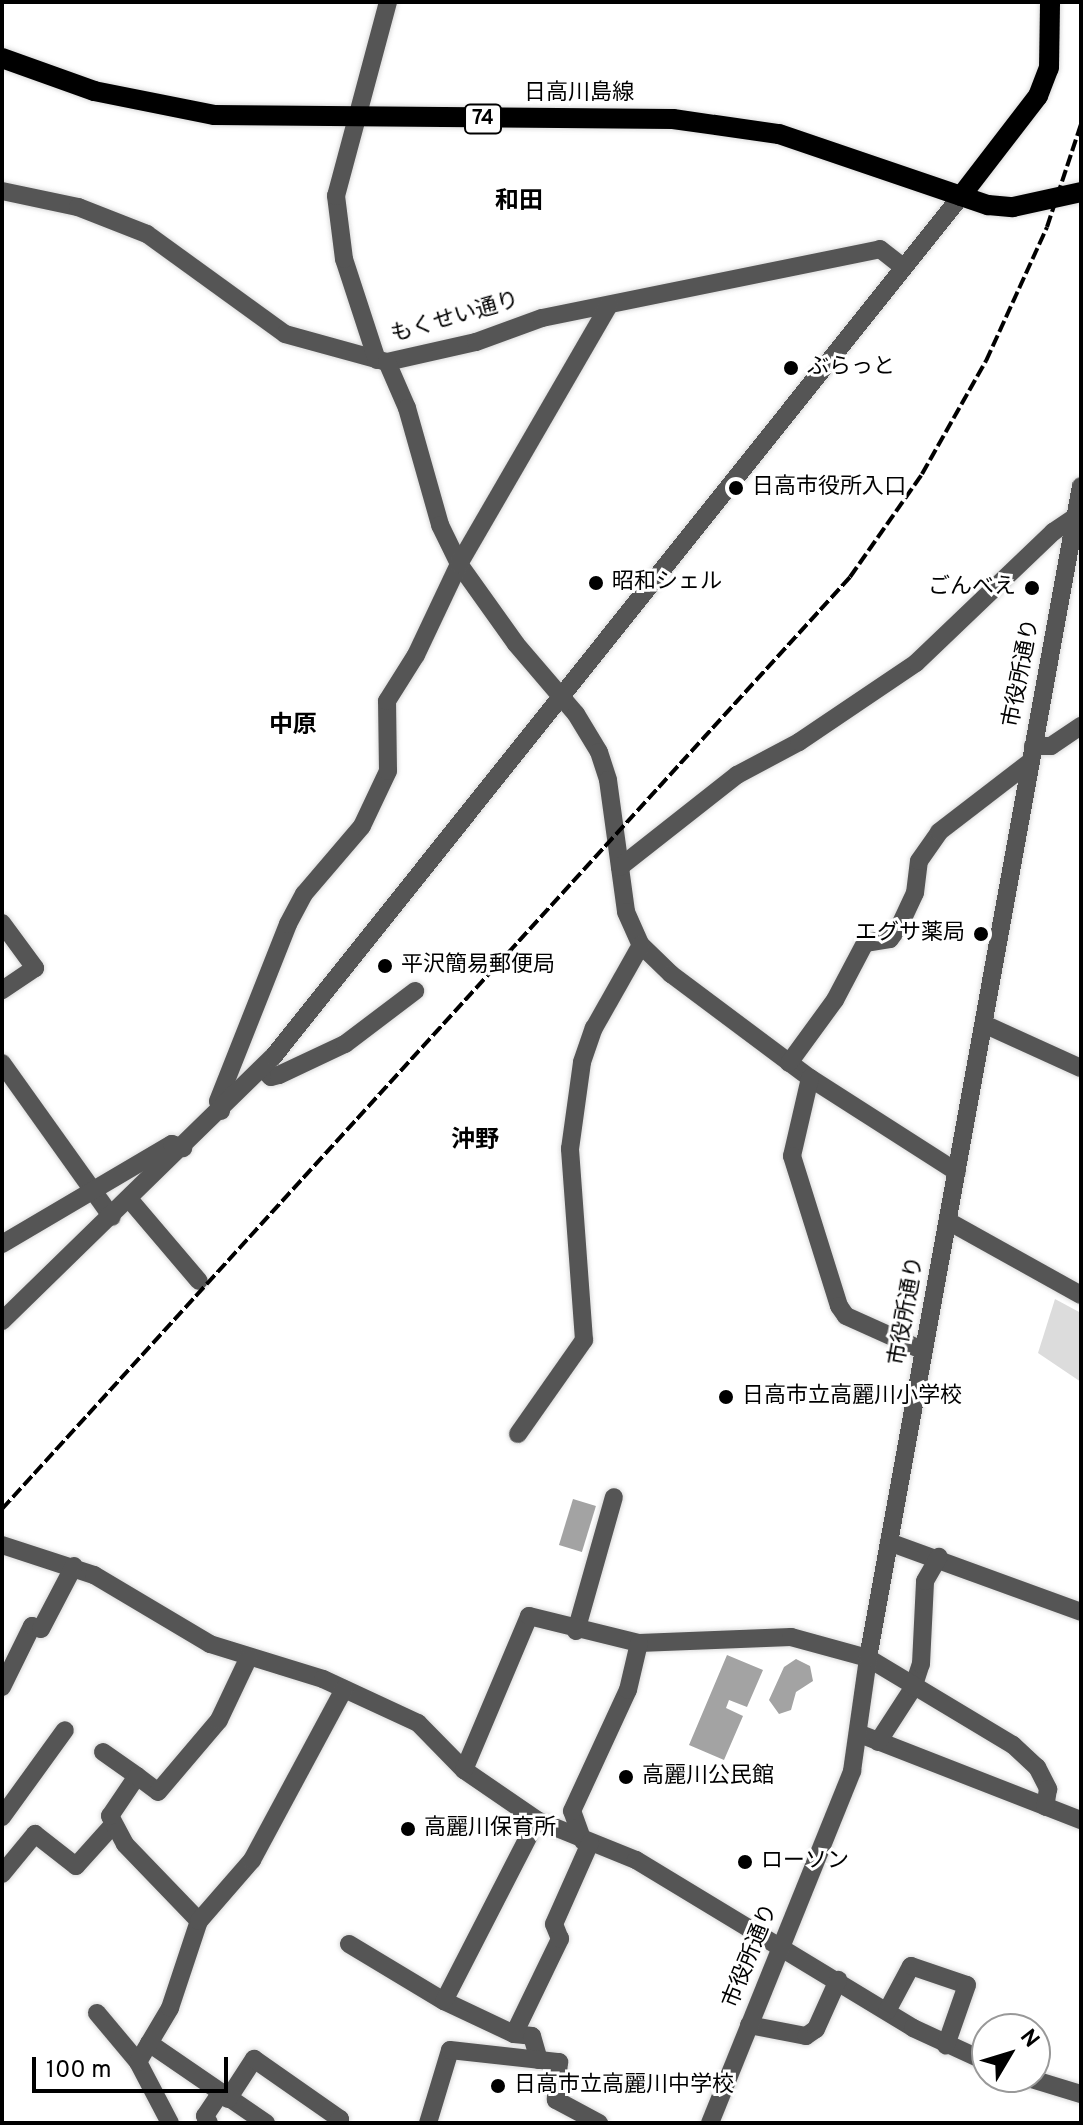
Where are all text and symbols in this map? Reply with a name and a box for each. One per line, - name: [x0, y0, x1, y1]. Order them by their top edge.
- street label: 日高川島線: [524, 81, 634, 107]
- road number: 74: [463, 103, 503, 135]
- district label: 和田: [495, 189, 543, 217]
- street label: もくせい通り: [388, 287, 522, 349]
- place label: ぶらっと: [807, 355, 895, 381]
- marker: ぶらっと: [782, 359, 800, 377]
- place label: 日高市役所入口: [752, 475, 906, 501]
- marker: 日高市役所入口: [727, 479, 745, 497]
- place label: 昭和シェル: [612, 570, 722, 596]
- marker: 昭和シェル: [587, 574, 605, 592]
- place label: ごんべえ: [928, 575, 1016, 601]
- marker: ごんべえ: [1023, 579, 1041, 597]
- street label: 市役所通り: [999, 616, 1045, 730]
- district label: 中原: [269, 713, 317, 741]
- place label: エグサ薬局: [855, 921, 965, 947]
- marker: エグサ薬局: [972, 925, 990, 943]
- place label: 平沢簡易郵便局: [401, 953, 555, 979]
- marker: 平沢簡易郵便局: [376, 957, 394, 975]
- district label: 沖野: [451, 1128, 499, 1156]
- street label: 市役所通り: [884, 1255, 930, 1367]
- place label: 日高市立高麗川小学校: [742, 1384, 962, 1410]
- marker: 日高市立高麗川小学校: [717, 1388, 735, 1406]
- place label: 高麗川公民館: [642, 1764, 774, 1790]
- marker: 高麗川公民館: [617, 1768, 635, 1786]
- place label: 高麗川保育所: [424, 1816, 556, 1842]
- marker: 高麗川保育所: [399, 1820, 417, 1838]
- place label: ローソン: [761, 1849, 849, 1875]
- marker: ローソン: [736, 1853, 754, 1871]
- street label: 市役所通り: [718, 1900, 784, 2012]
- north arrow: [971, 2013, 1051, 2093]
- text: N: [1013, 2025, 1044, 2054]
- scale bar: [36, 2041, 232, 2091]
- text: 100 m: [46, 2056, 112, 2086]
- place label: 日高市立高麗川中学校: [514, 2073, 734, 2099]
- marker: 日高市立高麗川中学校: [489, 2077, 507, 2095]

